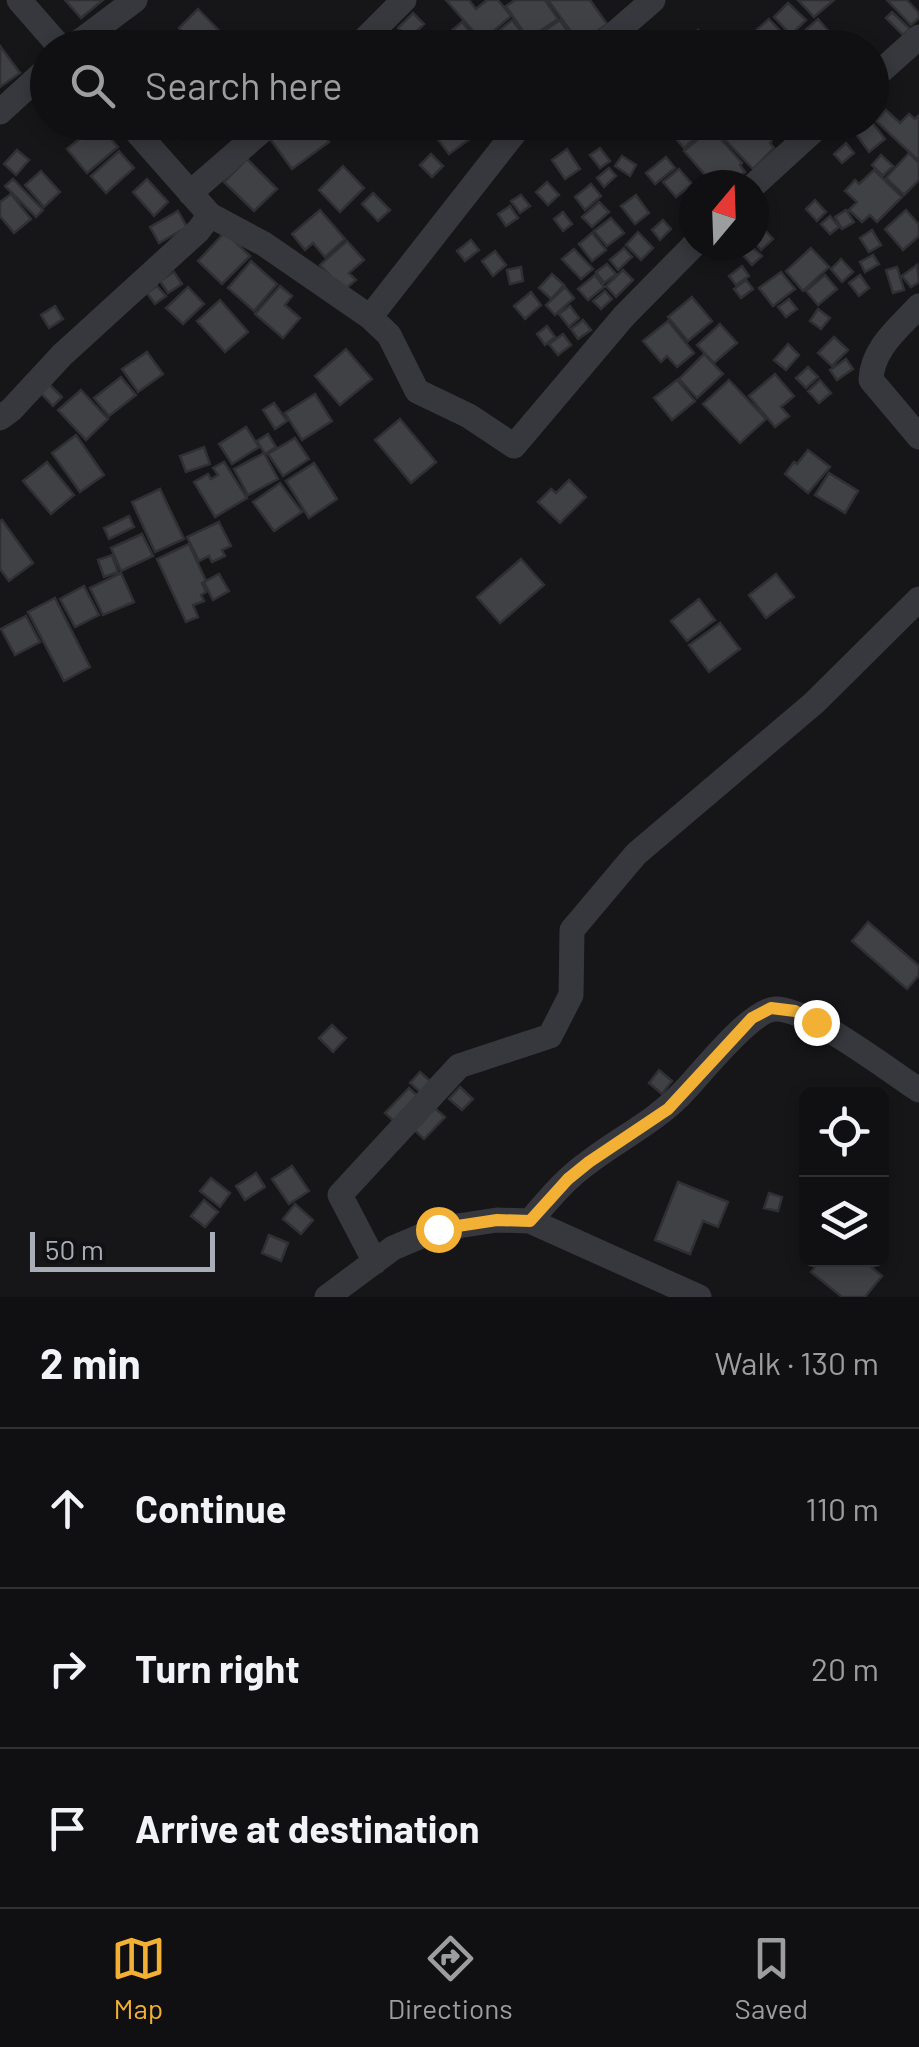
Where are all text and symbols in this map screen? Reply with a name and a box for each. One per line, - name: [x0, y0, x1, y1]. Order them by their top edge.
- search box: [30, 30, 889, 140]
- icon: search: [65, 58, 120, 113]
- text: Search here: [145, 62, 343, 108]
- north arrow: [679, 170, 769, 260]
- route end: [794, 1000, 840, 1046]
- map controls: [799, 1087, 889, 1267]
- button: locate: [799, 1087, 889, 1177]
- button: layers: [799, 1177, 889, 1267]
- route start: [416, 1207, 462, 1253]
- scale bar: [30, 1227, 215, 1272]
- text: 50 m: [45, 1232, 104, 1266]
- text: 2 min: [40, 1337, 141, 1387]
- text: Walk · 130 m: [715, 1343, 879, 1381]
- icon: ahead: [40, 1481, 95, 1536]
- text: Continue: [135, 1485, 286, 1531]
- text: 110 m: [806, 1489, 879, 1527]
- icon: right: [40, 1641, 95, 1696]
- text: Turn right: [135, 1645, 300, 1691]
- text: 20 m: [811, 1649, 879, 1687]
- icon: arrive: [40, 1801, 95, 1856]
- text: Arrive at destination: [135, 1805, 480, 1851]
- tab: Map: [111, 1931, 166, 2025]
- tab: Directions: [388, 1931, 513, 2025]
- tab: Saved: [735, 1931, 808, 2025]

